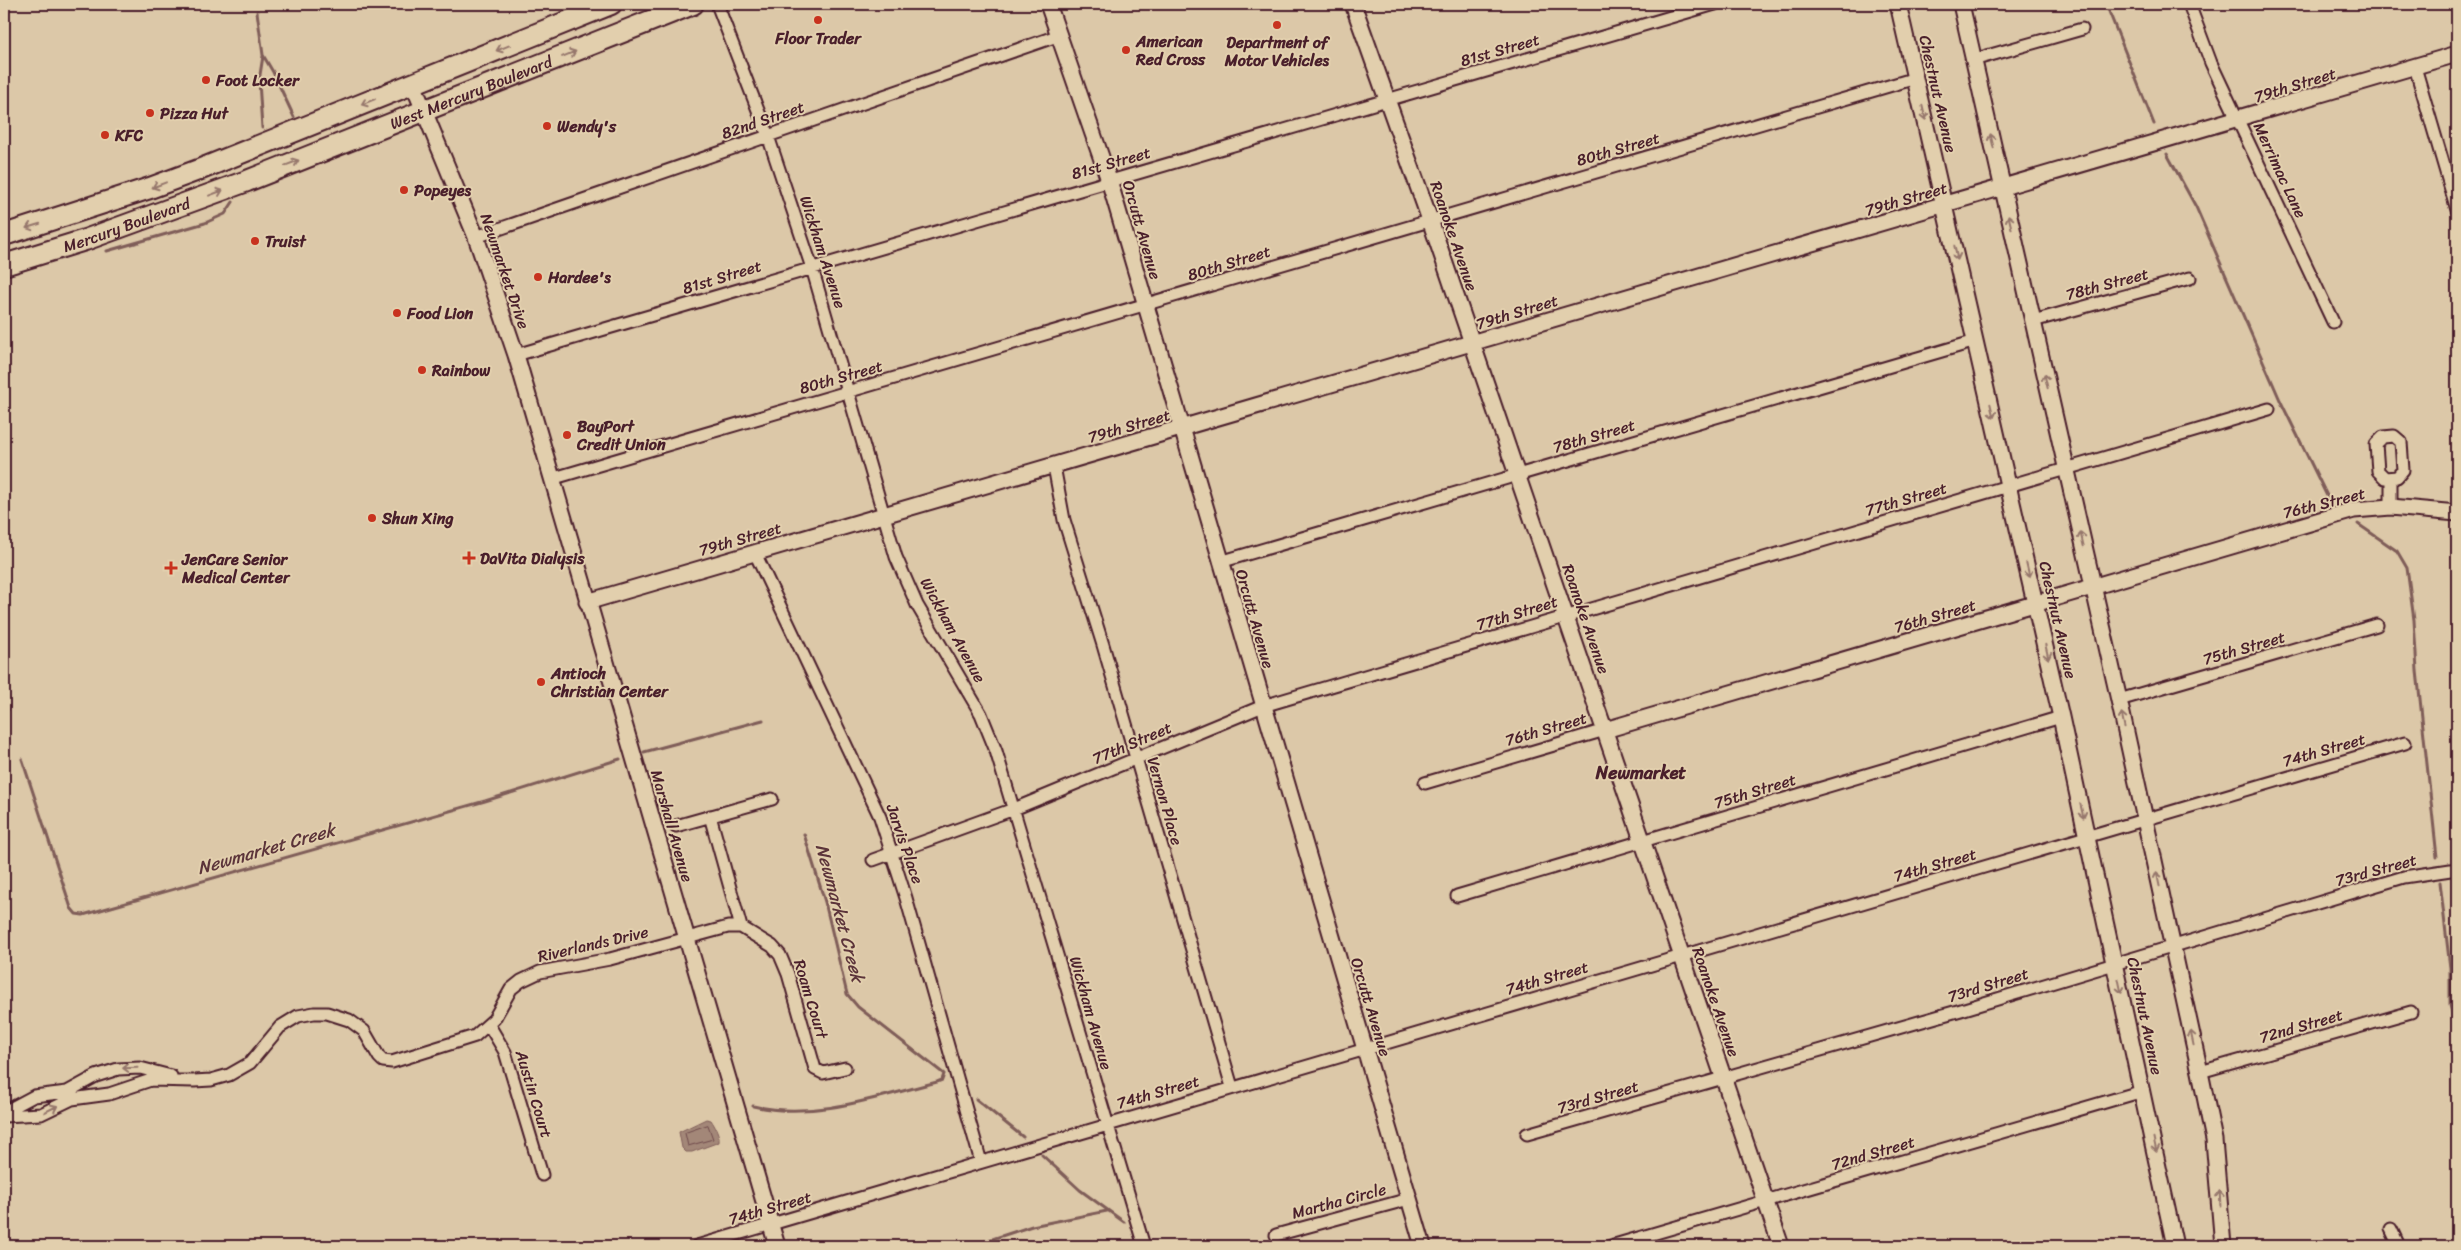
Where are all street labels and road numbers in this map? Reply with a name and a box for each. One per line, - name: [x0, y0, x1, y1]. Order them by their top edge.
- street label: 81st Street: [1457, 25, 1543, 75]
- street label: Chestnut Avenue: [1910, 32, 1966, 156]
- street label: West Mercury Boulevard: [385, 46, 558, 138]
- street label: 79th Street: [2250, 59, 2340, 111]
- street label: 82nd Street: [717, 92, 809, 148]
- street label: Merrimac Lane: [2245, 117, 2315, 223]
- street label: 80th Street: [1573, 123, 1663, 175]
- street label: 81st Street: [1068, 138, 1154, 188]
- street label: 79th Street: [1861, 173, 1951, 225]
- street label: Orcutt Avenue: [1114, 177, 1170, 283]
- street label: Roanoke Avenue: [1422, 177, 1486, 295]
- street label: Mercury Boulevard: [59, 188, 196, 260]
- street label: Wickham Avenue: [791, 192, 855, 312]
- street label: Newmarket Drive: [472, 209, 538, 333]
- street label: 80th Street: [1184, 237, 1274, 289]
- street label: 81st Street: [679, 251, 765, 303]
- street label: 78th Street: [2062, 259, 2152, 309]
- street label: 79th Street: [1472, 286, 1562, 338]
- street label: 80th Street: [796, 351, 886, 403]
- street label: 79th Street: [1084, 400, 1174, 452]
- street label: 78th Street: [1549, 410, 1639, 462]
- street label: 77th Street: [1861, 473, 1951, 525]
- street label: 76th Street: [2280, 479, 2368, 527]
- street label: 79th Street: [695, 513, 785, 565]
- street label: Chestnut Avenue: [2030, 558, 2086, 682]
- street label: Roanoke Avenue: [1554, 560, 1618, 678]
- street label: Orcutt Avenue: [1227, 566, 1283, 672]
- street label: Wickham Avenue: [912, 572, 994, 688]
- street label: 77th Street: [1472, 587, 1562, 639]
- street label: 76th Street: [1891, 590, 1979, 642]
- street label: 75th Street: [2199, 622, 2289, 674]
- street label: 76th Street: [1502, 703, 1590, 755]
- street label: 77th Street: [1088, 713, 1176, 773]
- street label: 74th Street: [2279, 724, 2369, 776]
- street label: Vernon Place: [1139, 753, 1191, 849]
- street label: 75th Street: [1710, 765, 1800, 817]
- street label: Marshall Avenue: [642, 766, 702, 886]
- street label: Jarvis Place: [877, 799, 932, 888]
- street label: 74th Street: [1890, 839, 1980, 891]
- street label: 73rd Street: [2332, 845, 2420, 895]
- street label: Riverlands Drive: [535, 917, 651, 971]
- street label: Roanoke Avenue: [1684, 943, 1748, 1061]
- street label: 74th Street: [1502, 952, 1592, 1004]
- street label: Wickham Avenue: [1061, 953, 1121, 1073]
- street label: Orcutt Avenue: [1342, 954, 1400, 1060]
- street label: Chestnut Avenue: [2118, 954, 2172, 1078]
- street label: Roam Court: [785, 956, 837, 1043]
- street label: 73rd Street: [1944, 959, 2032, 1011]
- street label: 72nd Street: [2256, 1000, 2346, 1052]
- street label: Austin Court: [507, 1045, 561, 1142]
- street label: 74th Street: [1113, 1066, 1203, 1118]
- street label: 73rd Street: [1554, 1072, 1642, 1122]
- street label: 72nd Street: [1828, 1127, 1918, 1179]
- street label: Martha Circle: [1288, 1174, 1390, 1228]
- street label: 74th Street: [725, 1182, 815, 1234]

